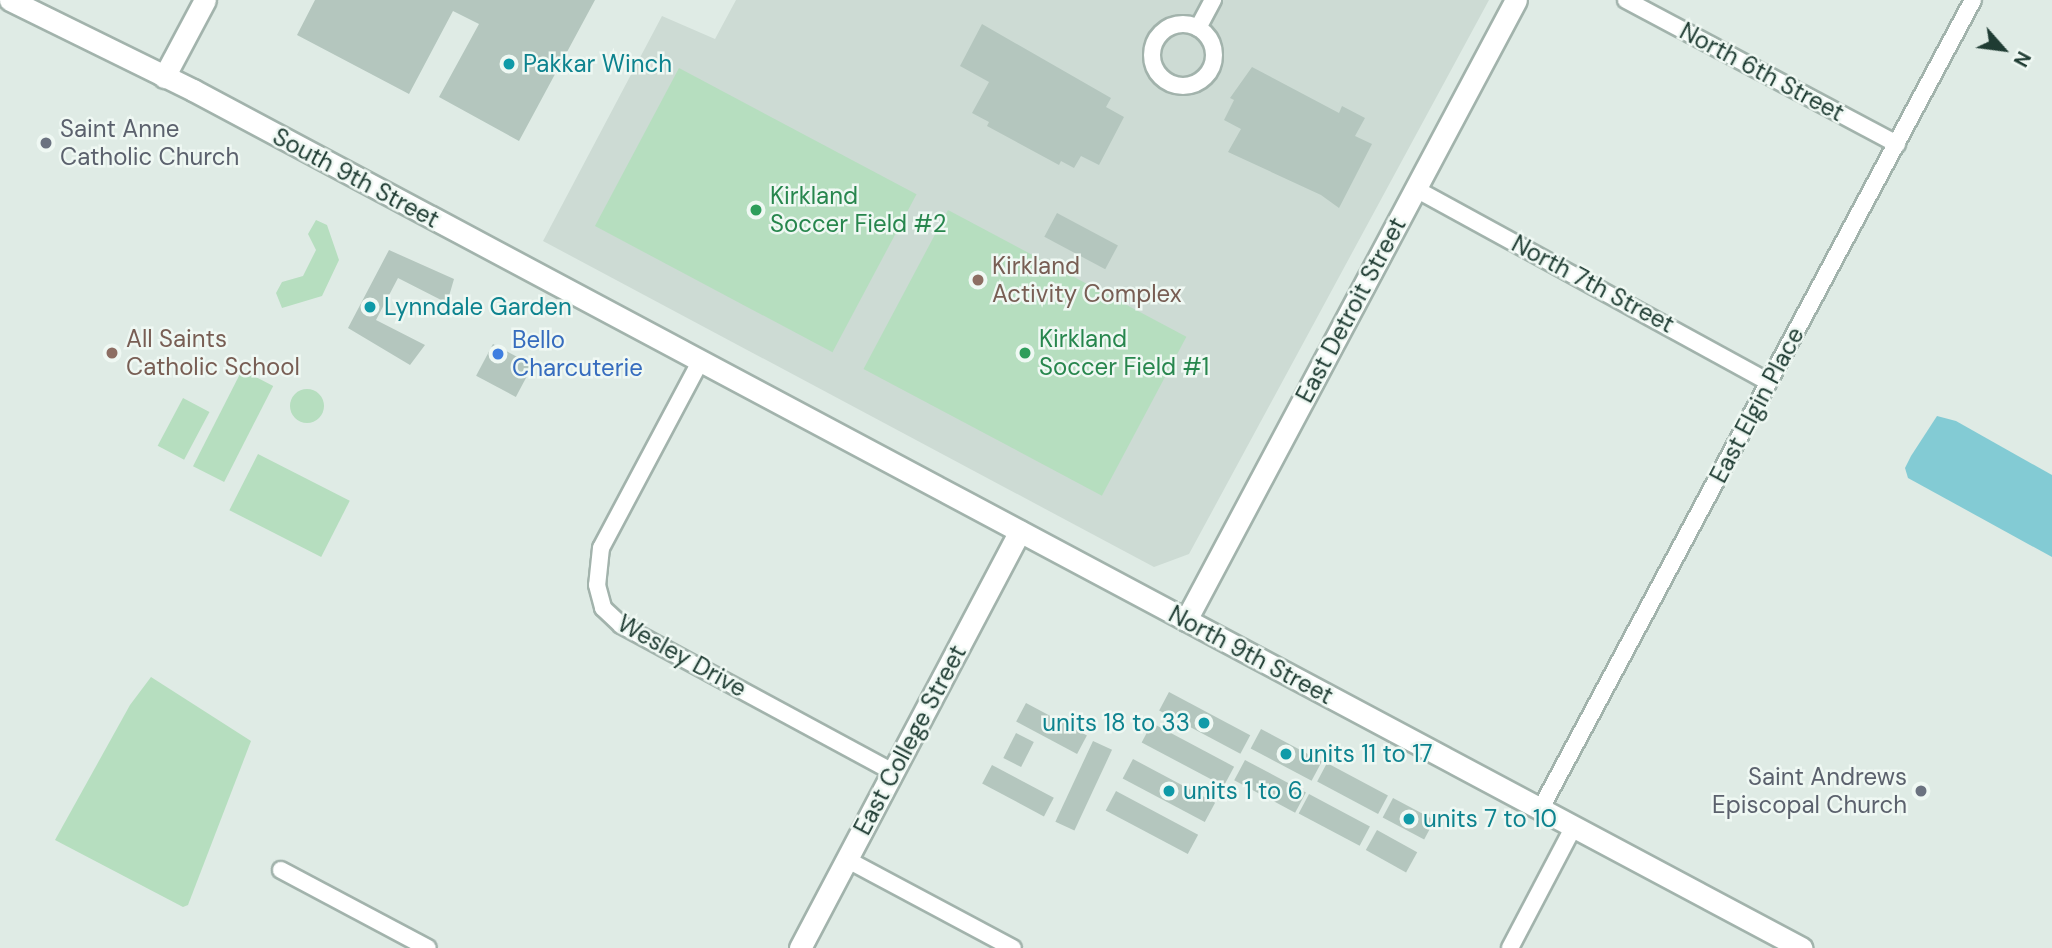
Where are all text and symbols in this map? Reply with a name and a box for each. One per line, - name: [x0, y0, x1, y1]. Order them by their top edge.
- north arrow: [1968, 14, 2038, 84]
- street label: North 6th Street: [1675, 17, 1849, 127]
- text: N: [2008, 47, 2036, 71]
- place label: Pakkar Winch: [523, 50, 672, 78]
- marker: Pakkar Winch: [501, 56, 517, 72]
- place label: Saint Anne Catholic Church: [60, 115, 239, 171]
- street label: South 9th Street: [268, 122, 444, 234]
- marker: Saint Anne Catholic Church: [38, 135, 54, 151]
- place label: Kirkland Soccer Field #2: [770, 182, 947, 238]
- marker: Kirkland Soccer Field #2: [748, 202, 764, 218]
- street label: East Detroit Street: [1290, 213, 1412, 407]
- street label: North 7th Street: [1507, 229, 1679, 339]
- place label: Kirkland Activity Complex: [992, 252, 1182, 308]
- marker: Kirkland Activity Complex: [970, 272, 986, 288]
- place label: Lynndale Garden: [384, 293, 572, 321]
- marker: Lynndale Garden: [362, 299, 378, 315]
- street label: East Elgin Place: [1704, 322, 1810, 488]
- place label: All Saints Catholic School: [126, 325, 300, 381]
- place label: Kirkland Soccer Field #1: [1039, 325, 1209, 381]
- place label: Bello Charcuterie: [512, 326, 643, 382]
- marker: All Saints Catholic School: [104, 345, 120, 361]
- marker: Kirkland Soccer Field #1: [1017, 345, 1033, 361]
- marker: Bello Charcuterie: [490, 346, 506, 362]
- street label: North 9th Street: [1164, 600, 1338, 710]
- street label: Wesley Drive: [613, 609, 751, 703]
- street label: East College Street: [848, 640, 972, 840]
- place label: units 18 to 33: [1042, 709, 1190, 737]
- marker: units 18 to 33: [1196, 715, 1212, 731]
- place label: units 11 to 17: [1300, 740, 1432, 768]
- marker: units 11 to 17: [1278, 746, 1294, 762]
- place label: Saint Andrews Episcopal Church: [1712, 763, 1907, 819]
- place label: units 1 to 6: [1183, 777, 1303, 805]
- marker: units 1 to 6: [1161, 783, 1177, 799]
- marker: Saint Andrews Episcopal Church: [1913, 783, 1929, 799]
- place label: units 7 to 10: [1423, 805, 1557, 833]
- marker: units 7 to 10: [1401, 811, 1417, 827]

